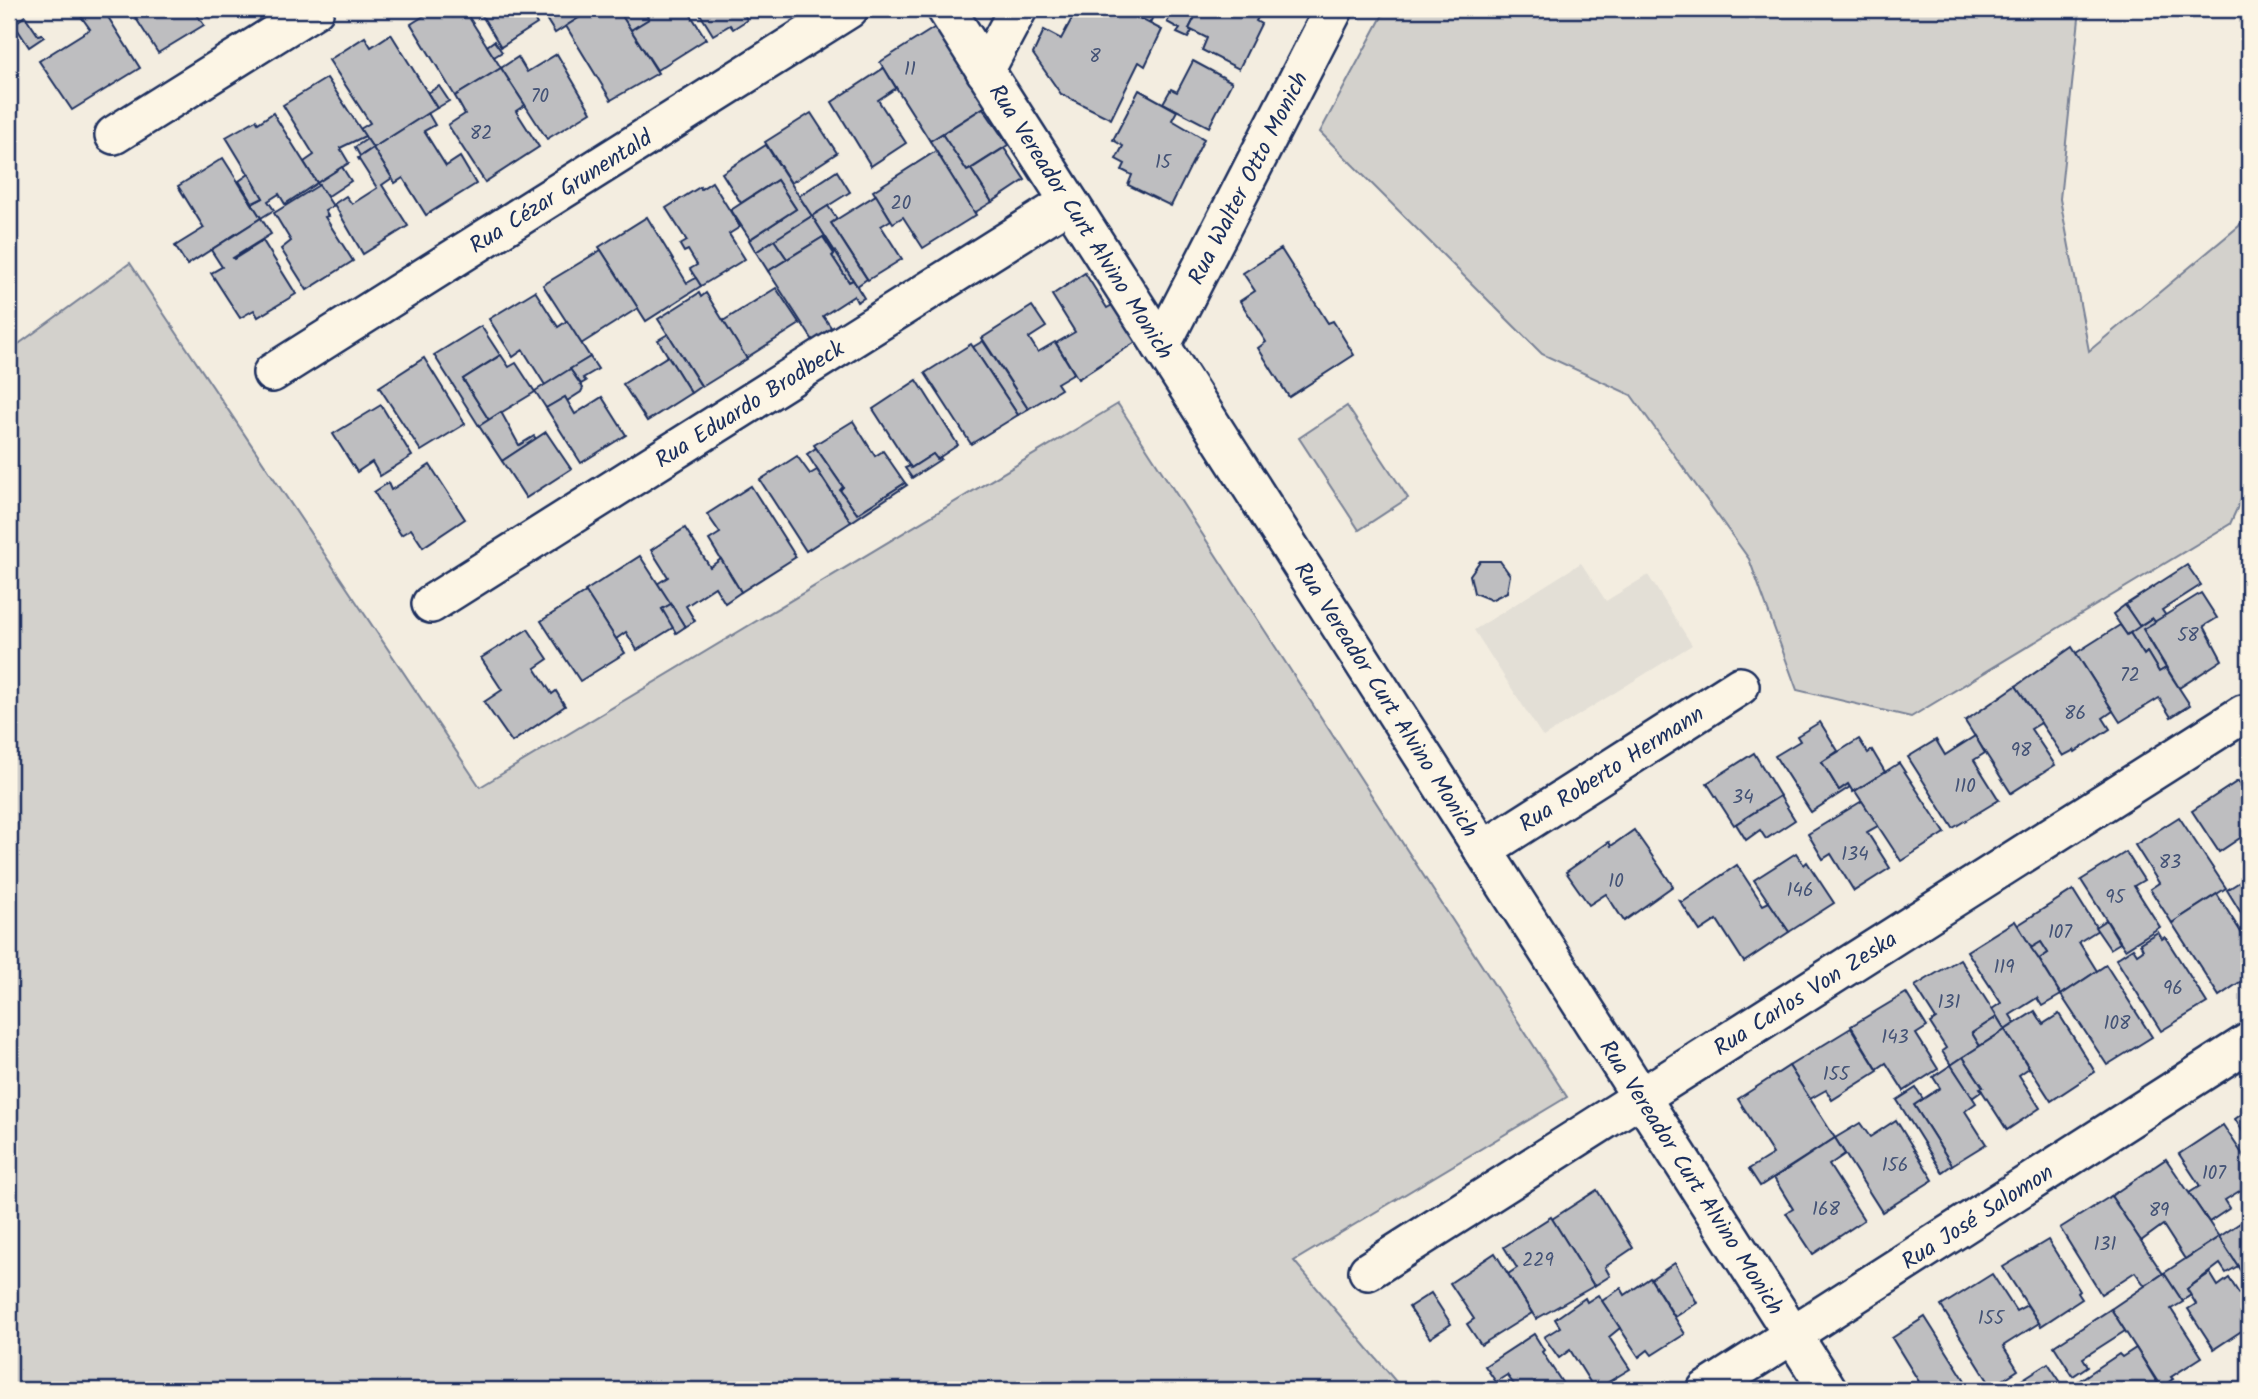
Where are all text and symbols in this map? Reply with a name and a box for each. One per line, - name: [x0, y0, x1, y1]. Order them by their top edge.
- house number: 8: [1089, 42, 1101, 72]
- house number: 11: [904, 55, 916, 85]
- street label: Rua Walter Otto Monich: [1179, 66, 1319, 292]
- street label: Rua Vereador Curt Alvino Monich: [978, 78, 1182, 367]
- house number: 70: [531, 82, 549, 112]
- house number: 82: [470, 119, 492, 149]
- street label: Rua Cézar Grunentald: [463, 121, 661, 264]
- house number: 15: [1155, 148, 1173, 178]
- house number: 20: [891, 189, 911, 219]
- street label: Rua Eduardo Brodbeck: [648, 332, 852, 479]
- street label: Rua Vereador Curt Alvino Monich: [1284, 555, 1487, 845]
- house number: 58: [2177, 621, 2199, 651]
- house number: 72: [2120, 661, 2140, 691]
- street label: Rua Roberto Hermann: [1512, 697, 1712, 843]
- house number: 86: [2064, 699, 2086, 729]
- house number: 98: [2011, 736, 2032, 766]
- house number: 110: [1954, 772, 1976, 802]
- house number: 34: [1732, 783, 1754, 813]
- house number: 134: [1841, 840, 1869, 870]
- house number: 83: [2159, 848, 2181, 878]
- house number: 10: [1608, 867, 1624, 897]
- house number: 146: [1787, 876, 1814, 906]
- house number: 95: [2105, 883, 2127, 913]
- house number: 107: [2048, 918, 2073, 948]
- street label: Rua Carlos Von Zeska: [1707, 922, 1905, 1067]
- house number: 119: [1993, 953, 2015, 983]
- house number: 96: [2163, 974, 2183, 1004]
- house number: 131: [1938, 988, 1960, 1018]
- house number: 108: [2104, 1009, 2131, 1039]
- house number: 143: [1881, 1023, 1909, 1053]
- street label: Rua Vereador Curt Alvino Monich: [1589, 1033, 1792, 1323]
- house number: 155: [1823, 1060, 1851, 1090]
- house number: 156: [1882, 1151, 1908, 1181]
- street label: Rua José Salomon: [1895, 1156, 2062, 1280]
- house number: 107: [2202, 1159, 2227, 1189]
- house number: 168: [1812, 1195, 1841, 1225]
- house number: 89: [2149, 1196, 2169, 1226]
- house number: 131: [2094, 1230, 2116, 1260]
- house number: 229: [1522, 1246, 1554, 1276]
- house number: 155: [1978, 1304, 2006, 1334]

